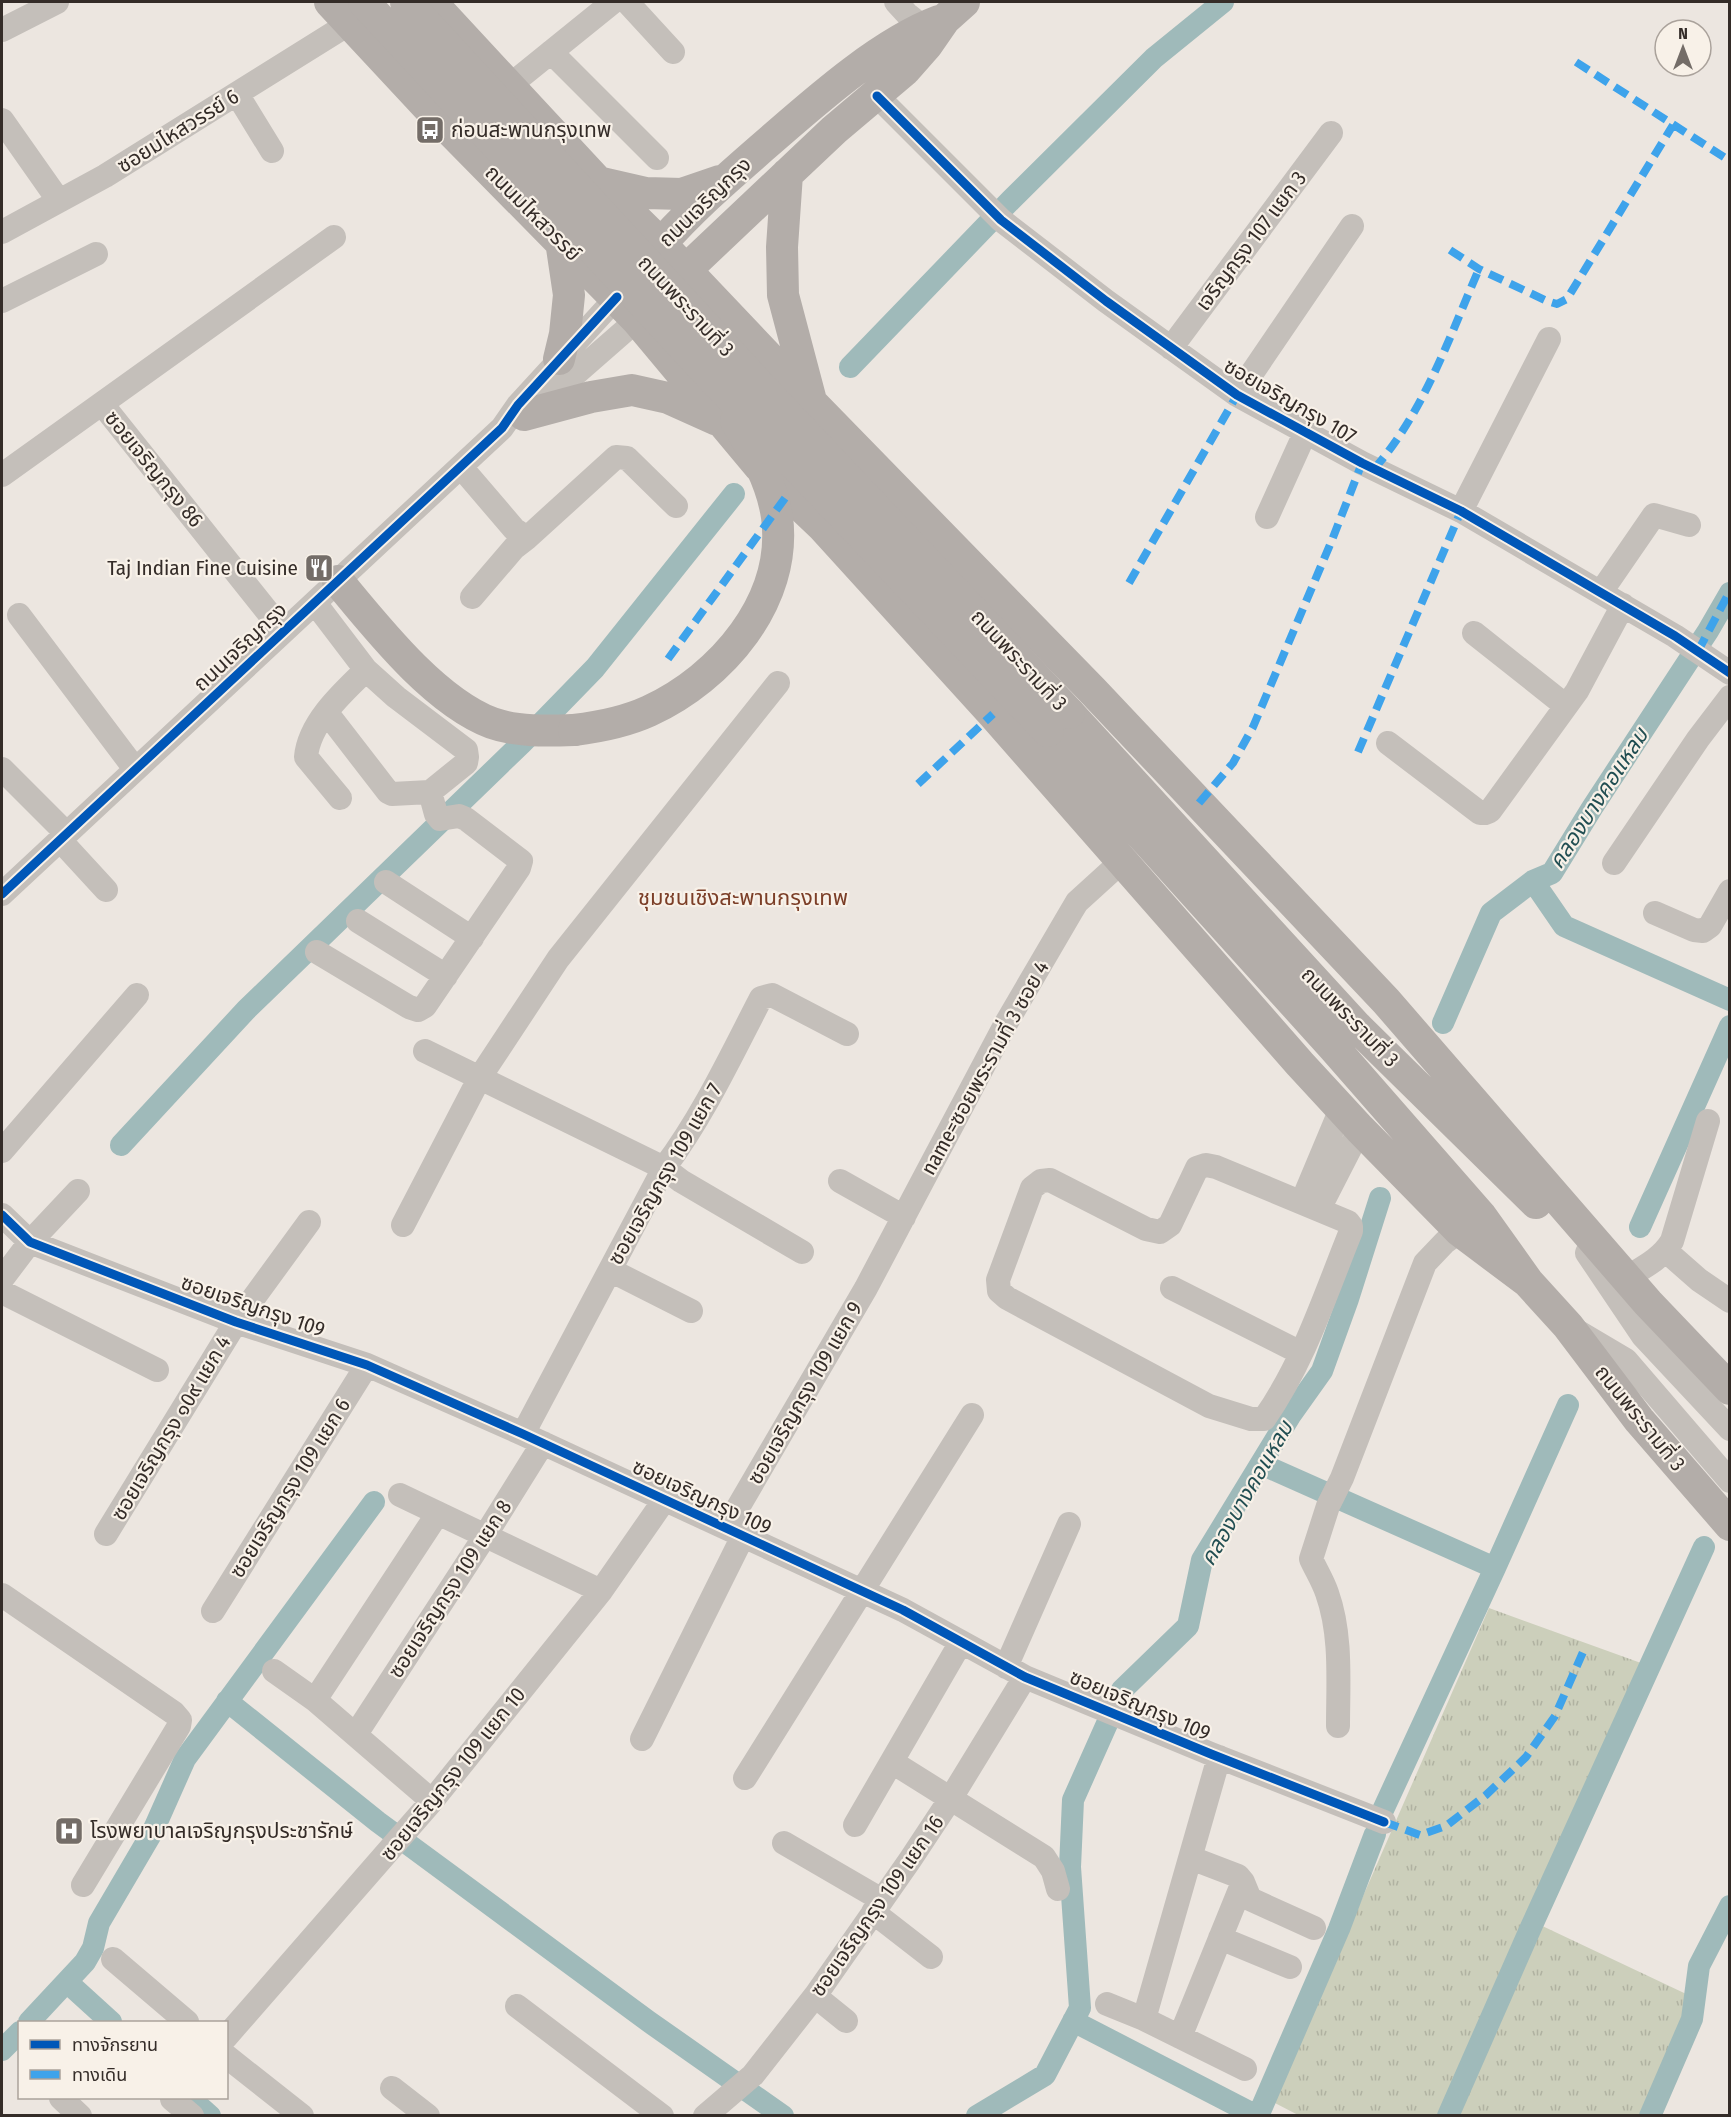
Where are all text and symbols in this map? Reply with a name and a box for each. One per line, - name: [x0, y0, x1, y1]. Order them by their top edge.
- north arrow: [1653, 18, 1713, 78]
- text: N: [1678, 24, 1688, 43]
- street label: ซอยมไหสวรรย์ 6: [112, 83, 244, 179]
- bus stop icon: ก่อนสะพานกรุงเทพ: [414, 114, 446, 146]
- place label: ก่อนสะพานกรุงเทพ: [451, 117, 611, 143]
- street label: ถนนเจริญกรุง: [653, 151, 757, 253]
- street label: ถนนมไหสวรรย์: [480, 160, 587, 267]
- street label: เจริญกรุง 107 แยก 3: [1190, 166, 1312, 316]
- street label: ถนนพระรามที่ 3: [632, 249, 741, 362]
- street label: ซอยเจริญกรุง 107: [1219, 353, 1361, 449]
- street label: ซอยเจริญกรุง 86: [99, 406, 209, 532]
- restaurant icon: Taj Indian Fine Cuisine: [303, 552, 335, 584]
- place label: Taj Indian Fine Cuisine: [107, 555, 298, 581]
- street label: ถนนเจริญกรุง: [188, 597, 292, 697]
- street label: ถนนพระรามที่ 3: [965, 603, 1074, 716]
- water label: คลองบางคอแหลม: [1543, 722, 1655, 874]
- district label: ชุมชนเชิงสะพานกรุงเทพ: [638, 884, 848, 911]
- street label: name=ซอยพระรามที่ 3 ซอย 4: [914, 955, 1055, 1180]
- street label: ถนนพระรามที่ 3: [1296, 960, 1406, 1073]
- street label: ซอยเจริญกรุง 109 แยก 7: [602, 1079, 728, 1269]
- street label: ซอยเจริญกรุง 109: [178, 1269, 328, 1343]
- street label: ซอยเจริญกรุง 109 แยก 9: [742, 1297, 868, 1489]
- street label: ซอยเจริญกรุง ๑0๙ แยก 4: [106, 1331, 236, 1525]
- street label: ถนนพระรามที่ 3: [1589, 1358, 1692, 1476]
- street label: ซอยเจริญกรุง 109 แยก 6: [224, 1393, 356, 1583]
- water label: คลองบางคอแหลม: [1194, 1415, 1299, 1570]
- street label: ซอยเจริญกรุง 109: [628, 1453, 776, 1541]
- street label: ซอยเจริญกรุง 109 แยก 8: [383, 1495, 517, 1683]
- street label: ซอยเจริญกรุง 109: [1066, 1664, 1214, 1746]
- street label: ซอยเจริญกรุง 109 แยก 10: [375, 1682, 531, 1866]
- street label: ซอยเจริญกรุง 109 แยก 16: [805, 1810, 949, 2002]
- hospital icon: โรงพยาบาลเจริญกรุงประชารักษ์: [53, 1815, 85, 1847]
- place label: โรงพยาบาลเจริญกรุงประชารักษ์: [90, 1818, 353, 1844]
- legend: [18, 2021, 228, 2099]
- text: ทางจักรยาน: [72, 2034, 158, 2056]
- text: ทางเดิน: [72, 2064, 127, 2086]

